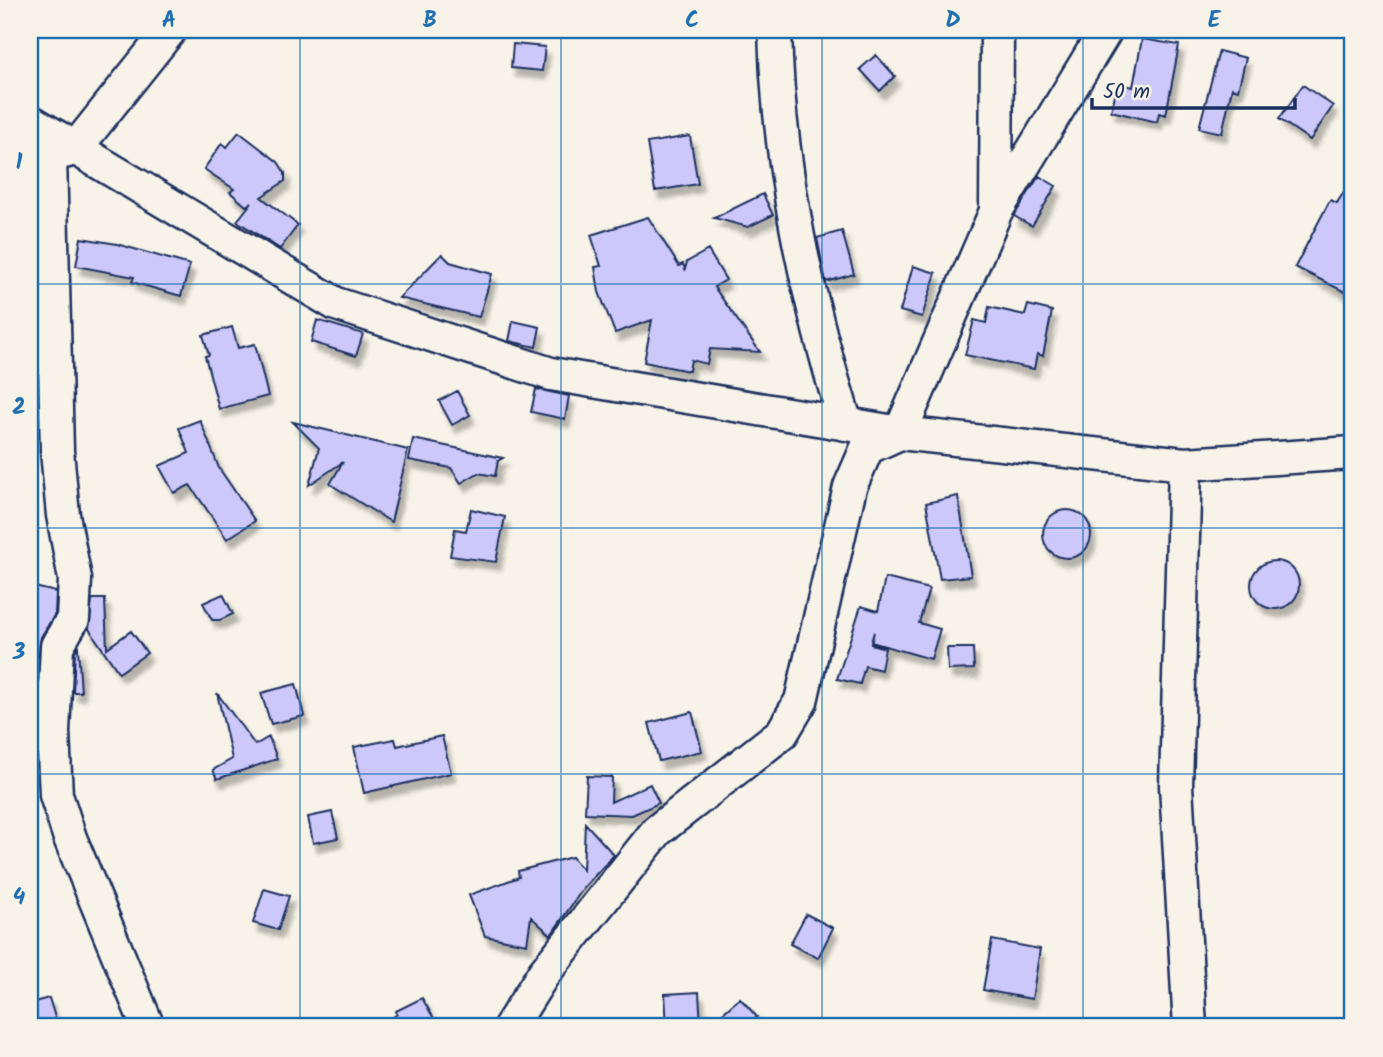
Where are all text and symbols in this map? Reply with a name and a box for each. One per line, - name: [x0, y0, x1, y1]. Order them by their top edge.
- text: A: [162, 3, 176, 39]
- text: B: [423, 3, 437, 39]
- text: C: [685, 3, 699, 39]
- text: D: [945, 3, 961, 39]
- text: E: [1208, 3, 1222, 39]
- scale bar: [1092, 66, 1296, 110]
- text: 50 m: [1103, 76, 1150, 109]
- text: 1: [16, 145, 23, 181]
- text: 2: [12, 390, 26, 426]
- text: 3: [12, 635, 26, 671]
- text: 4: [13, 880, 26, 916]

